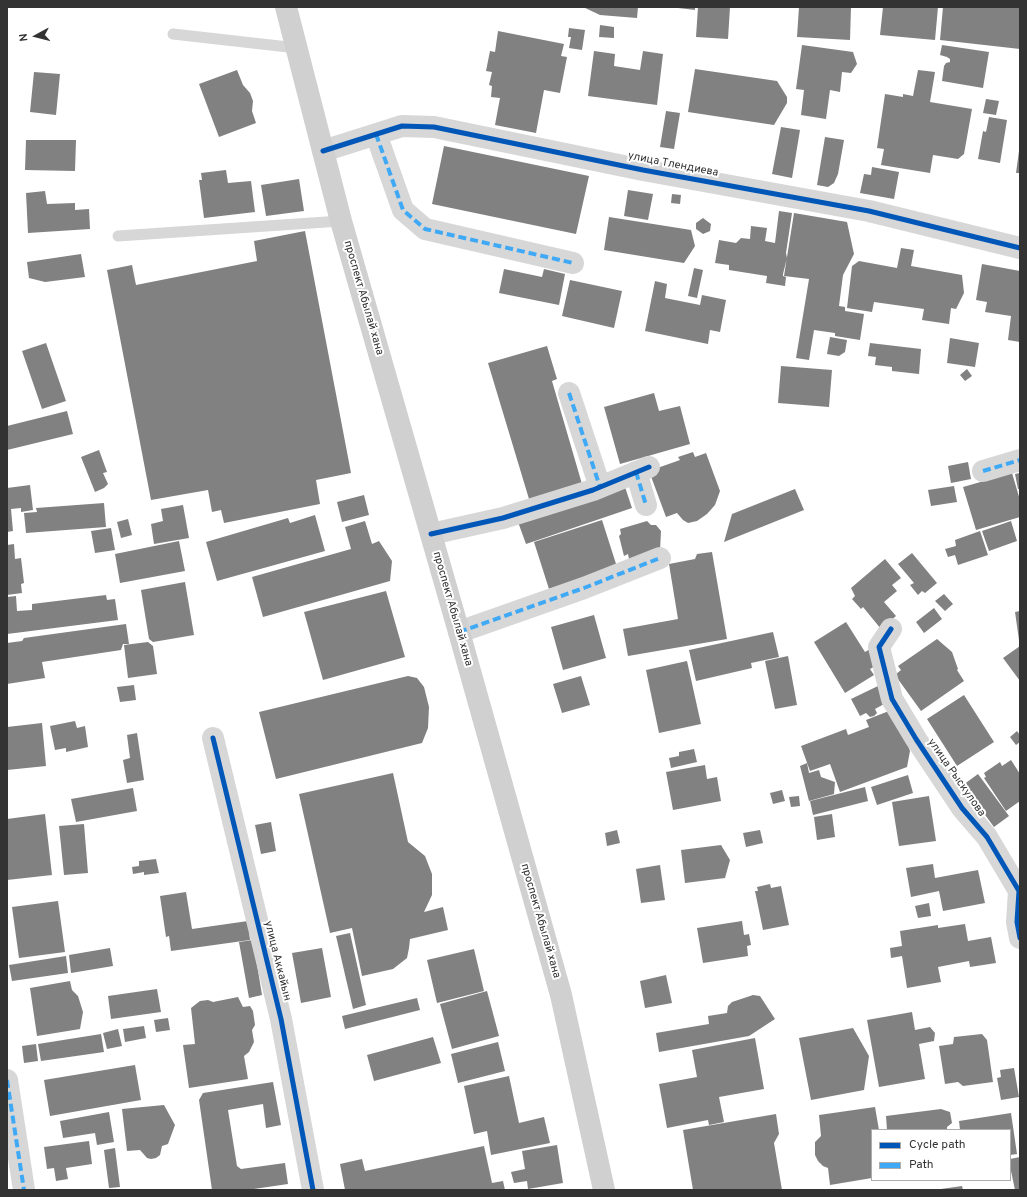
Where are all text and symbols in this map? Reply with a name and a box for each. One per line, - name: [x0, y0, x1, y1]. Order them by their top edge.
- north arrow: [16, 16, 56, 56]
- text: N: [17, 33, 32, 42]
- street label: улица Тлендиева: [627, 150, 719, 180]
- street label: проспект Абылай хана: [340, 239, 386, 357]
- street label: проспект Абылай хана: [429, 550, 475, 668]
- street label: улица Рыскулова: [924, 736, 988, 820]
- street label: проспект Абылай хана: [517, 862, 563, 980]
- street label: улица Аккайын: [261, 920, 293, 1002]
- legend: [871, 1129, 1011, 1181]
- text: Cycle path: [909, 1137, 966, 1153]
- text: Path: [909, 1157, 934, 1173]

